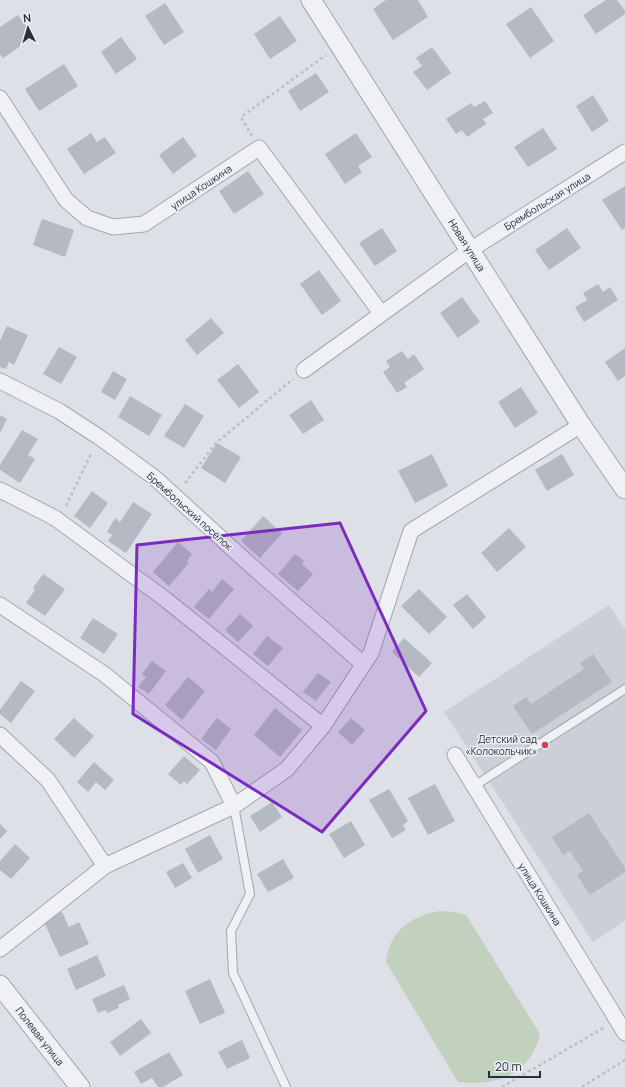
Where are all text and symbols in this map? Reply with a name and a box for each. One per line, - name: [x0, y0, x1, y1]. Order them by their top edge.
- north arrow: [8, 8, 48, 48]
- text: N: [22, 10, 32, 25]
- street label: улица Кошкина: [167, 161, 235, 213]
- street label: Брембольская улица: [501, 169, 593, 233]
- street label: Новая улица: [445, 216, 489, 274]
- street label: Брембольский посёлок: [144, 469, 237, 554]
- place label: Детский сад «Колокольчик»: [465, 732, 537, 758]
- marker: Детский сад «Колокольчик»: [540, 740, 550, 750]
- street label: улица Кошкина: [515, 860, 565, 928]
- street label: Полевая улица: [13, 1004, 67, 1068]
- scale bar: [489, 1053, 540, 1079]
- text: 20 m: [495, 1058, 522, 1075]

